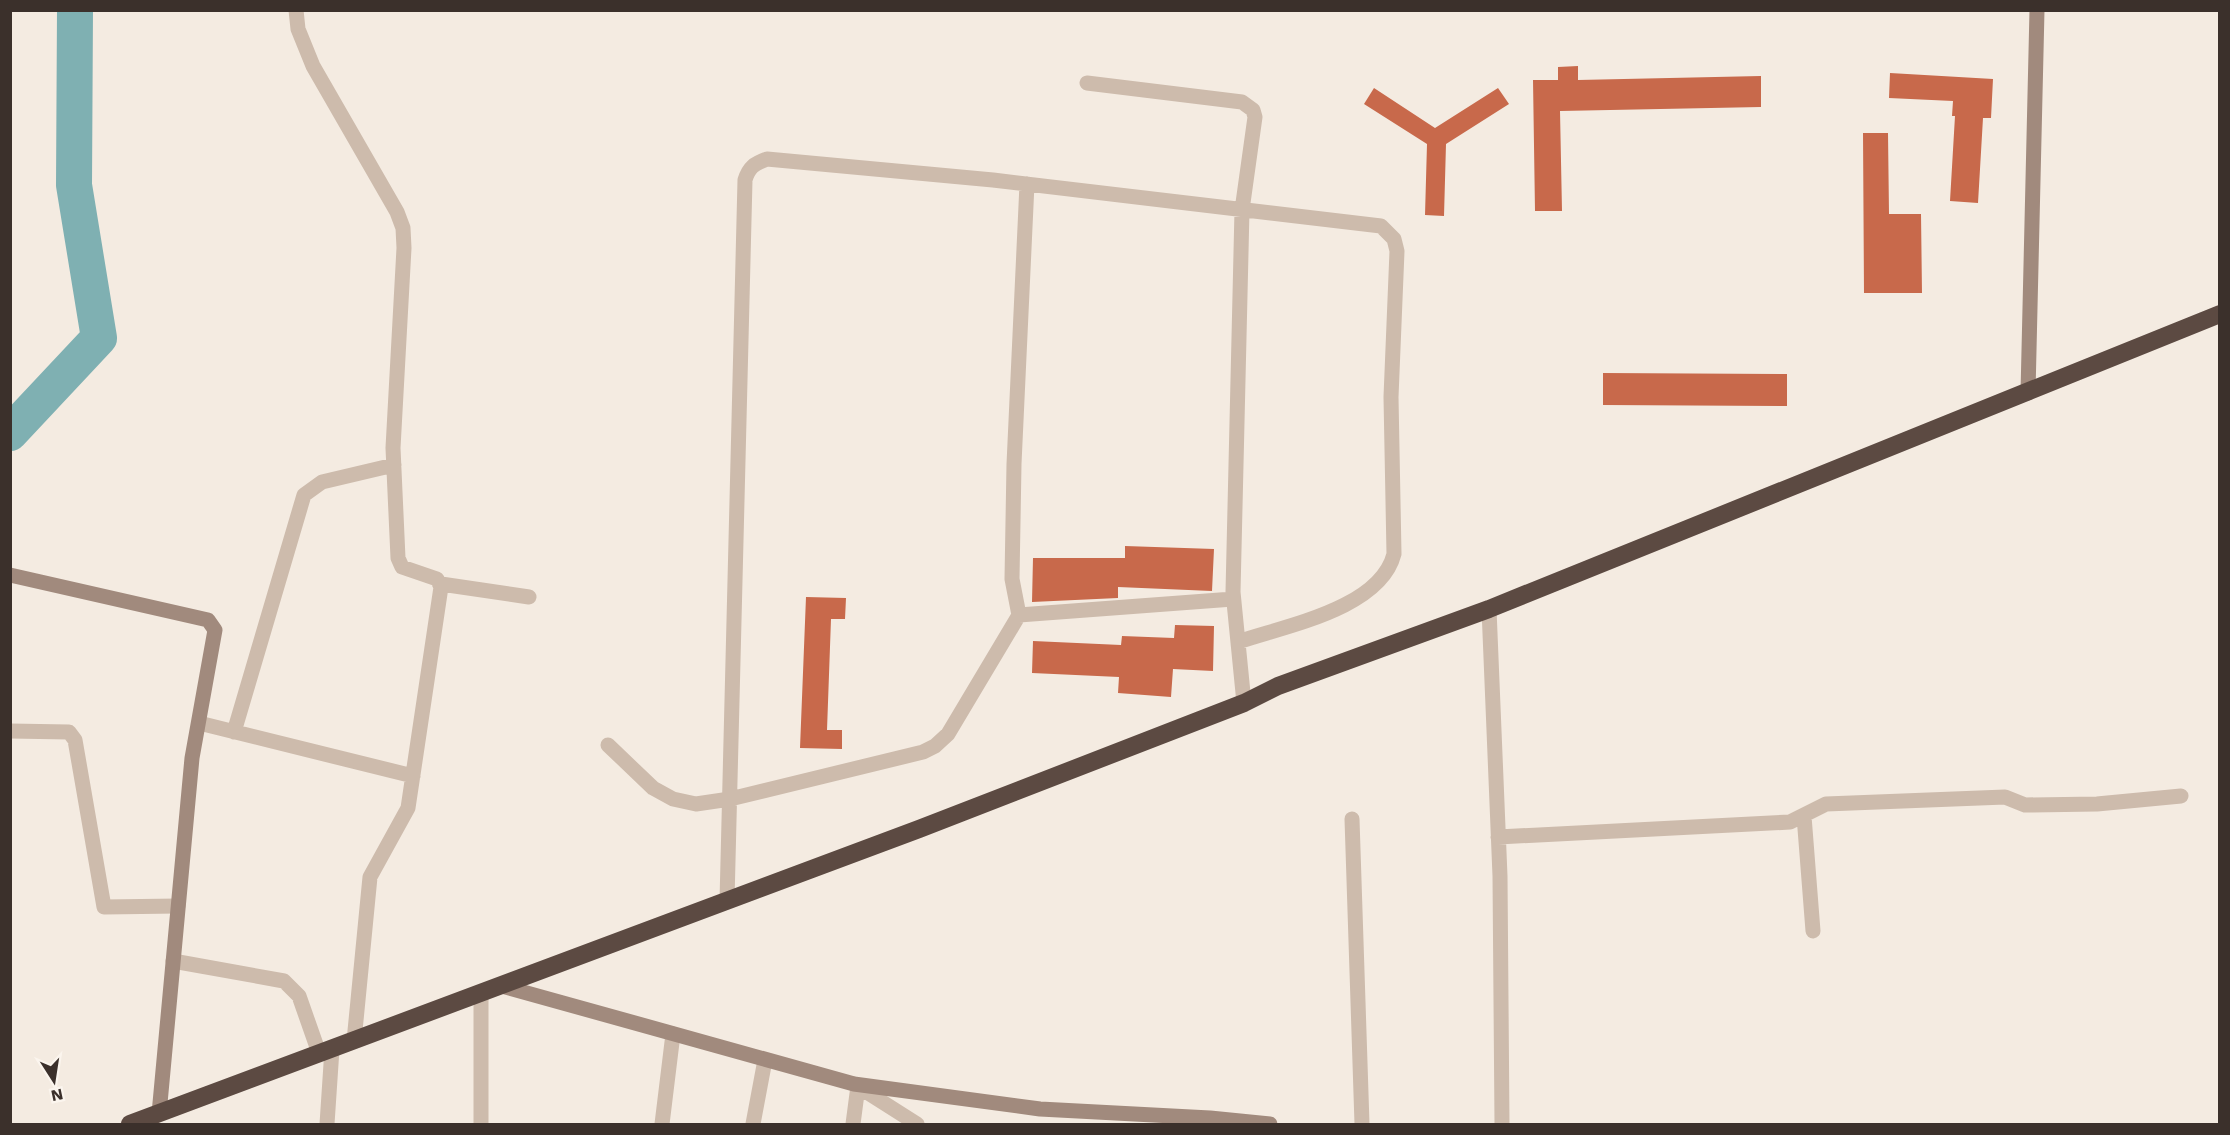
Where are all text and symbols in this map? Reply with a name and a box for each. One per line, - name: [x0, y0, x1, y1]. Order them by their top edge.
- north arrow: [24, 1051, 84, 1111]
- text: N: [49, 1085, 65, 1106]

